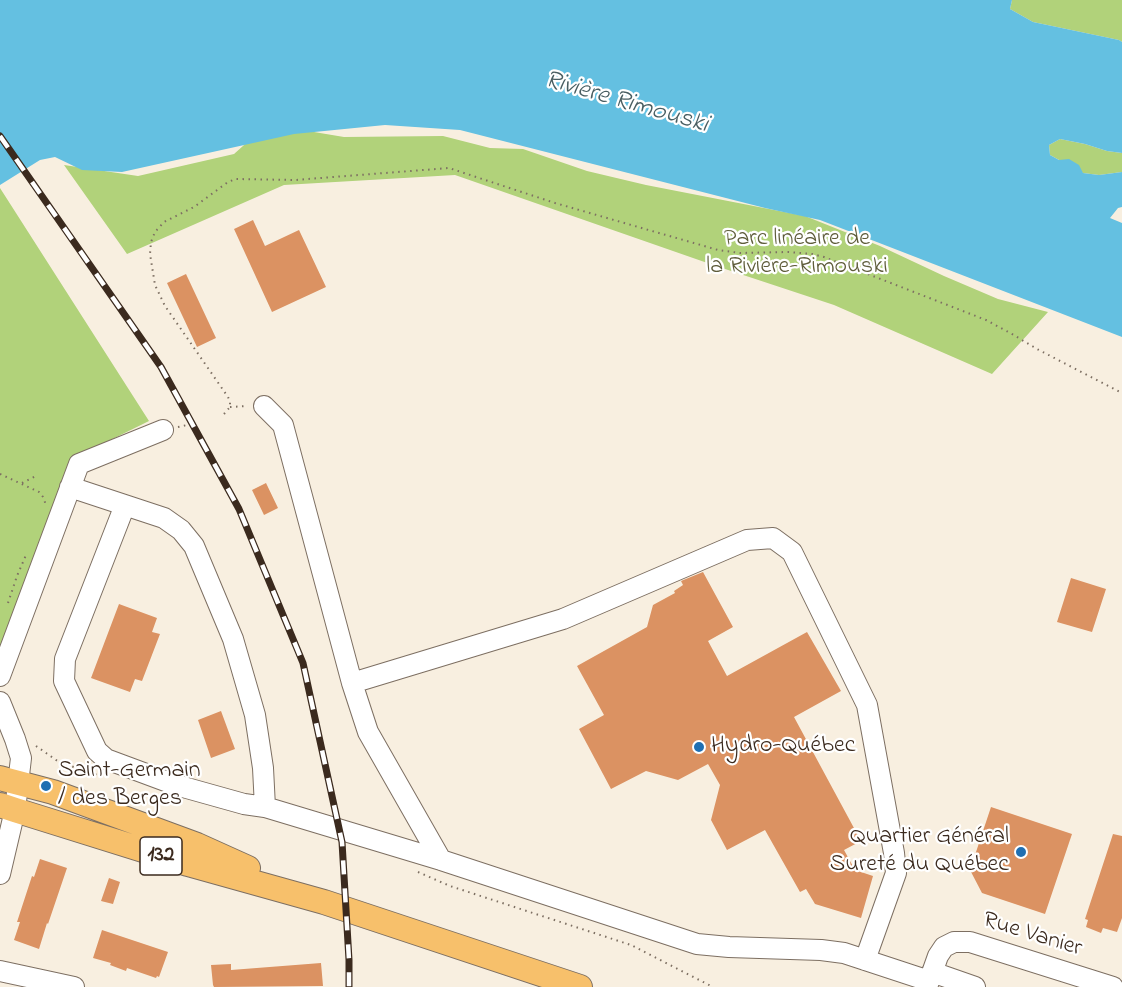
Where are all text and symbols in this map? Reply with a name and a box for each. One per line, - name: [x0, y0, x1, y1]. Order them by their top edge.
- water label: Rivière Rimouski: [541, 66, 711, 142]
- park label: Parc linéaire de la Rivière-Rimouski: [706, 226, 888, 282]
- place label: Hydro-Québec: [711, 733, 855, 761]
- marker: Hydro-Québec: [692, 740, 706, 754]
- place label: Saint-Germain / des Berges: [58, 758, 201, 814]
- marker: Saint-Germain / des Berges: [39, 779, 53, 793]
- place label: Quartier Général Sureté du Québec: [830, 824, 1009, 880]
- road number: 132: [140, 837, 182, 875]
- marker: Quartier Général Sureté du Québec: [1014, 845, 1028, 859]
- street label: Rue Vanier: [979, 907, 1085, 965]

